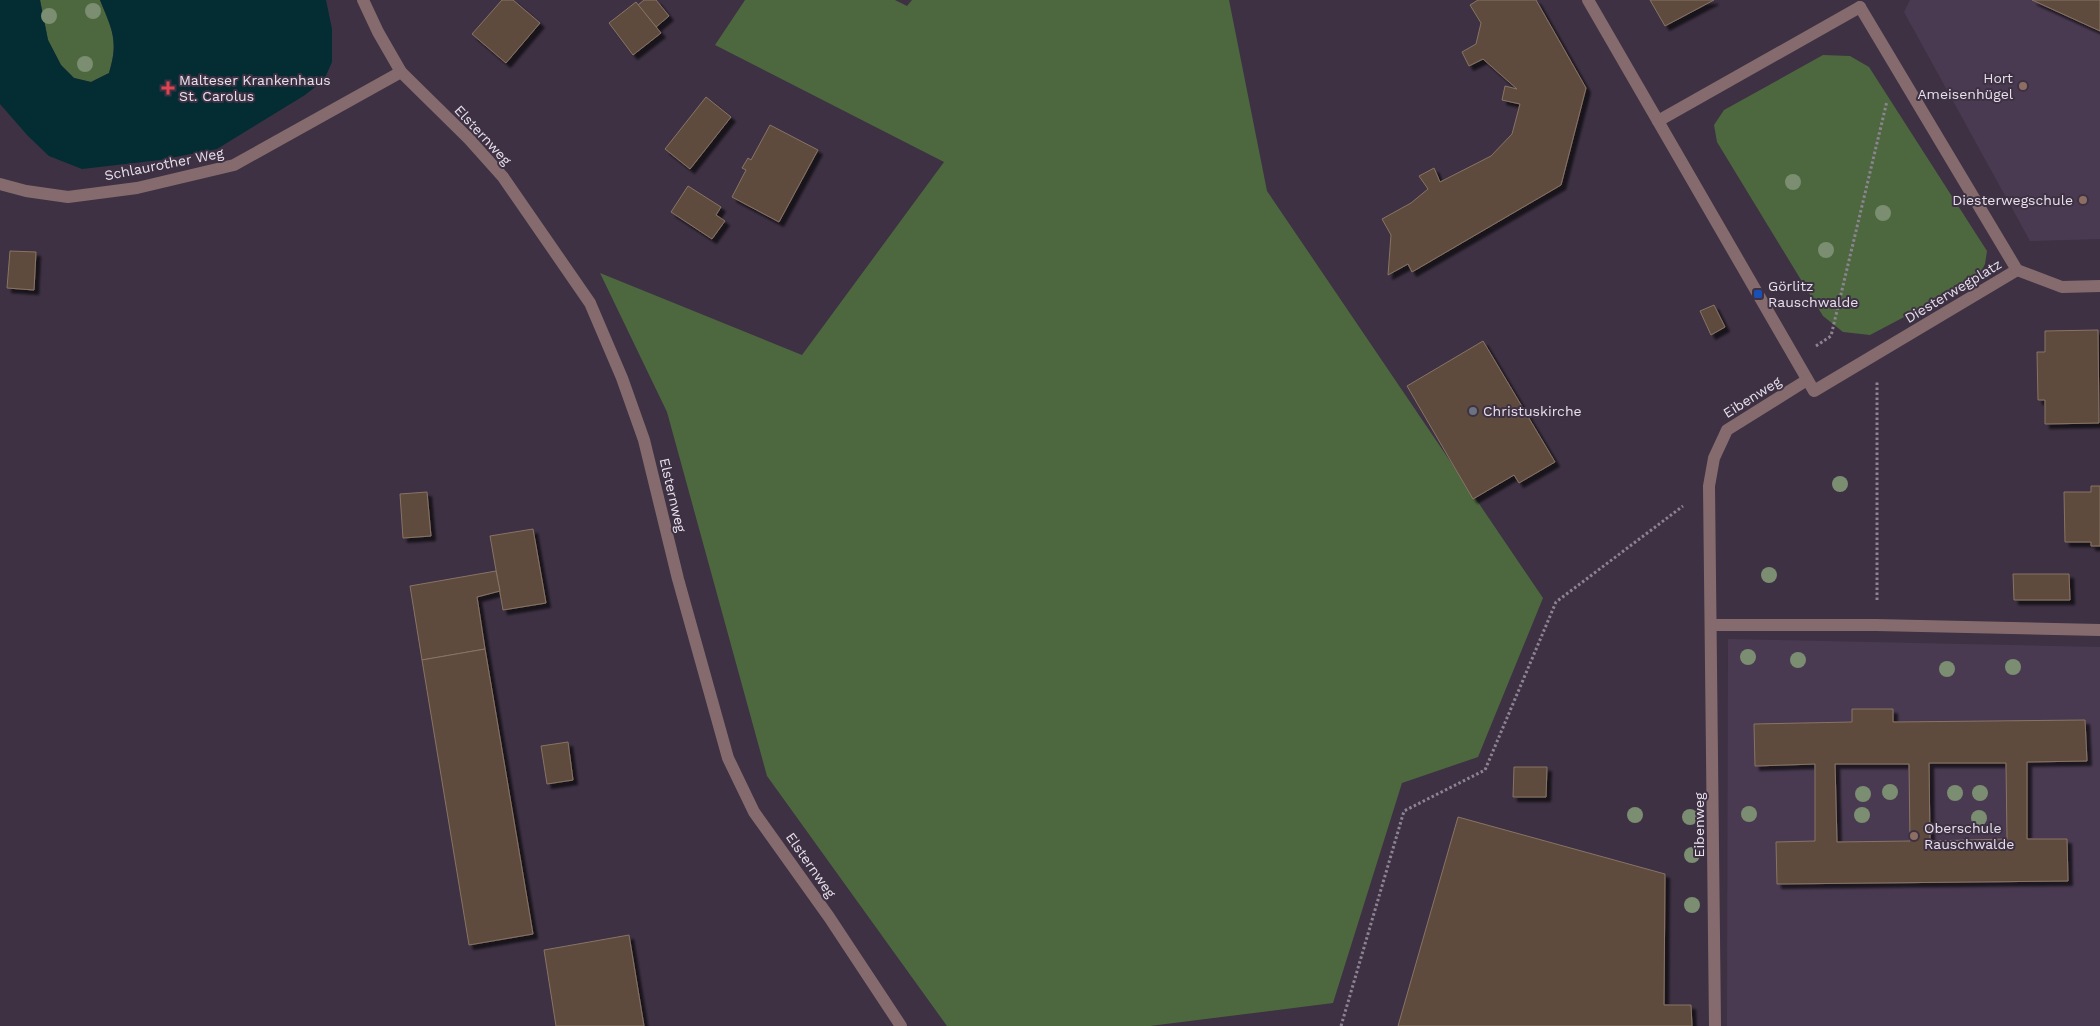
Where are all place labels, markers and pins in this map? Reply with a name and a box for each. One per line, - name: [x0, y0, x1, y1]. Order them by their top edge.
- place label: Hort Ameisenhügel: [1917, 70, 2014, 102]
- place label: Malteser Krankenhaus St. Carolus: [179, 72, 331, 104]
- marker: Hort Ameisenhügel: [2017, 80, 2029, 92]
- marker: Malteser Krankenhaus St. Carolus: [161, 81, 175, 95]
- place label: Diesterwegschule: [1952, 192, 2073, 208]
- marker: Diesterwegschule: [2077, 194, 2089, 206]
- place label: Görlitz Rauschwalde: [1768, 278, 1858, 310]
- marker: Görlitz Rauschwalde: [1752, 288, 1764, 300]
- place label: Christuskirche: [1483, 403, 1582, 419]
- marker: Christuskirche: [1467, 405, 1479, 417]
- place label: Oberschule Rauschwalde: [1924, 820, 2014, 852]
- marker: Oberschule Rauschwalde: [1908, 830, 1920, 842]

